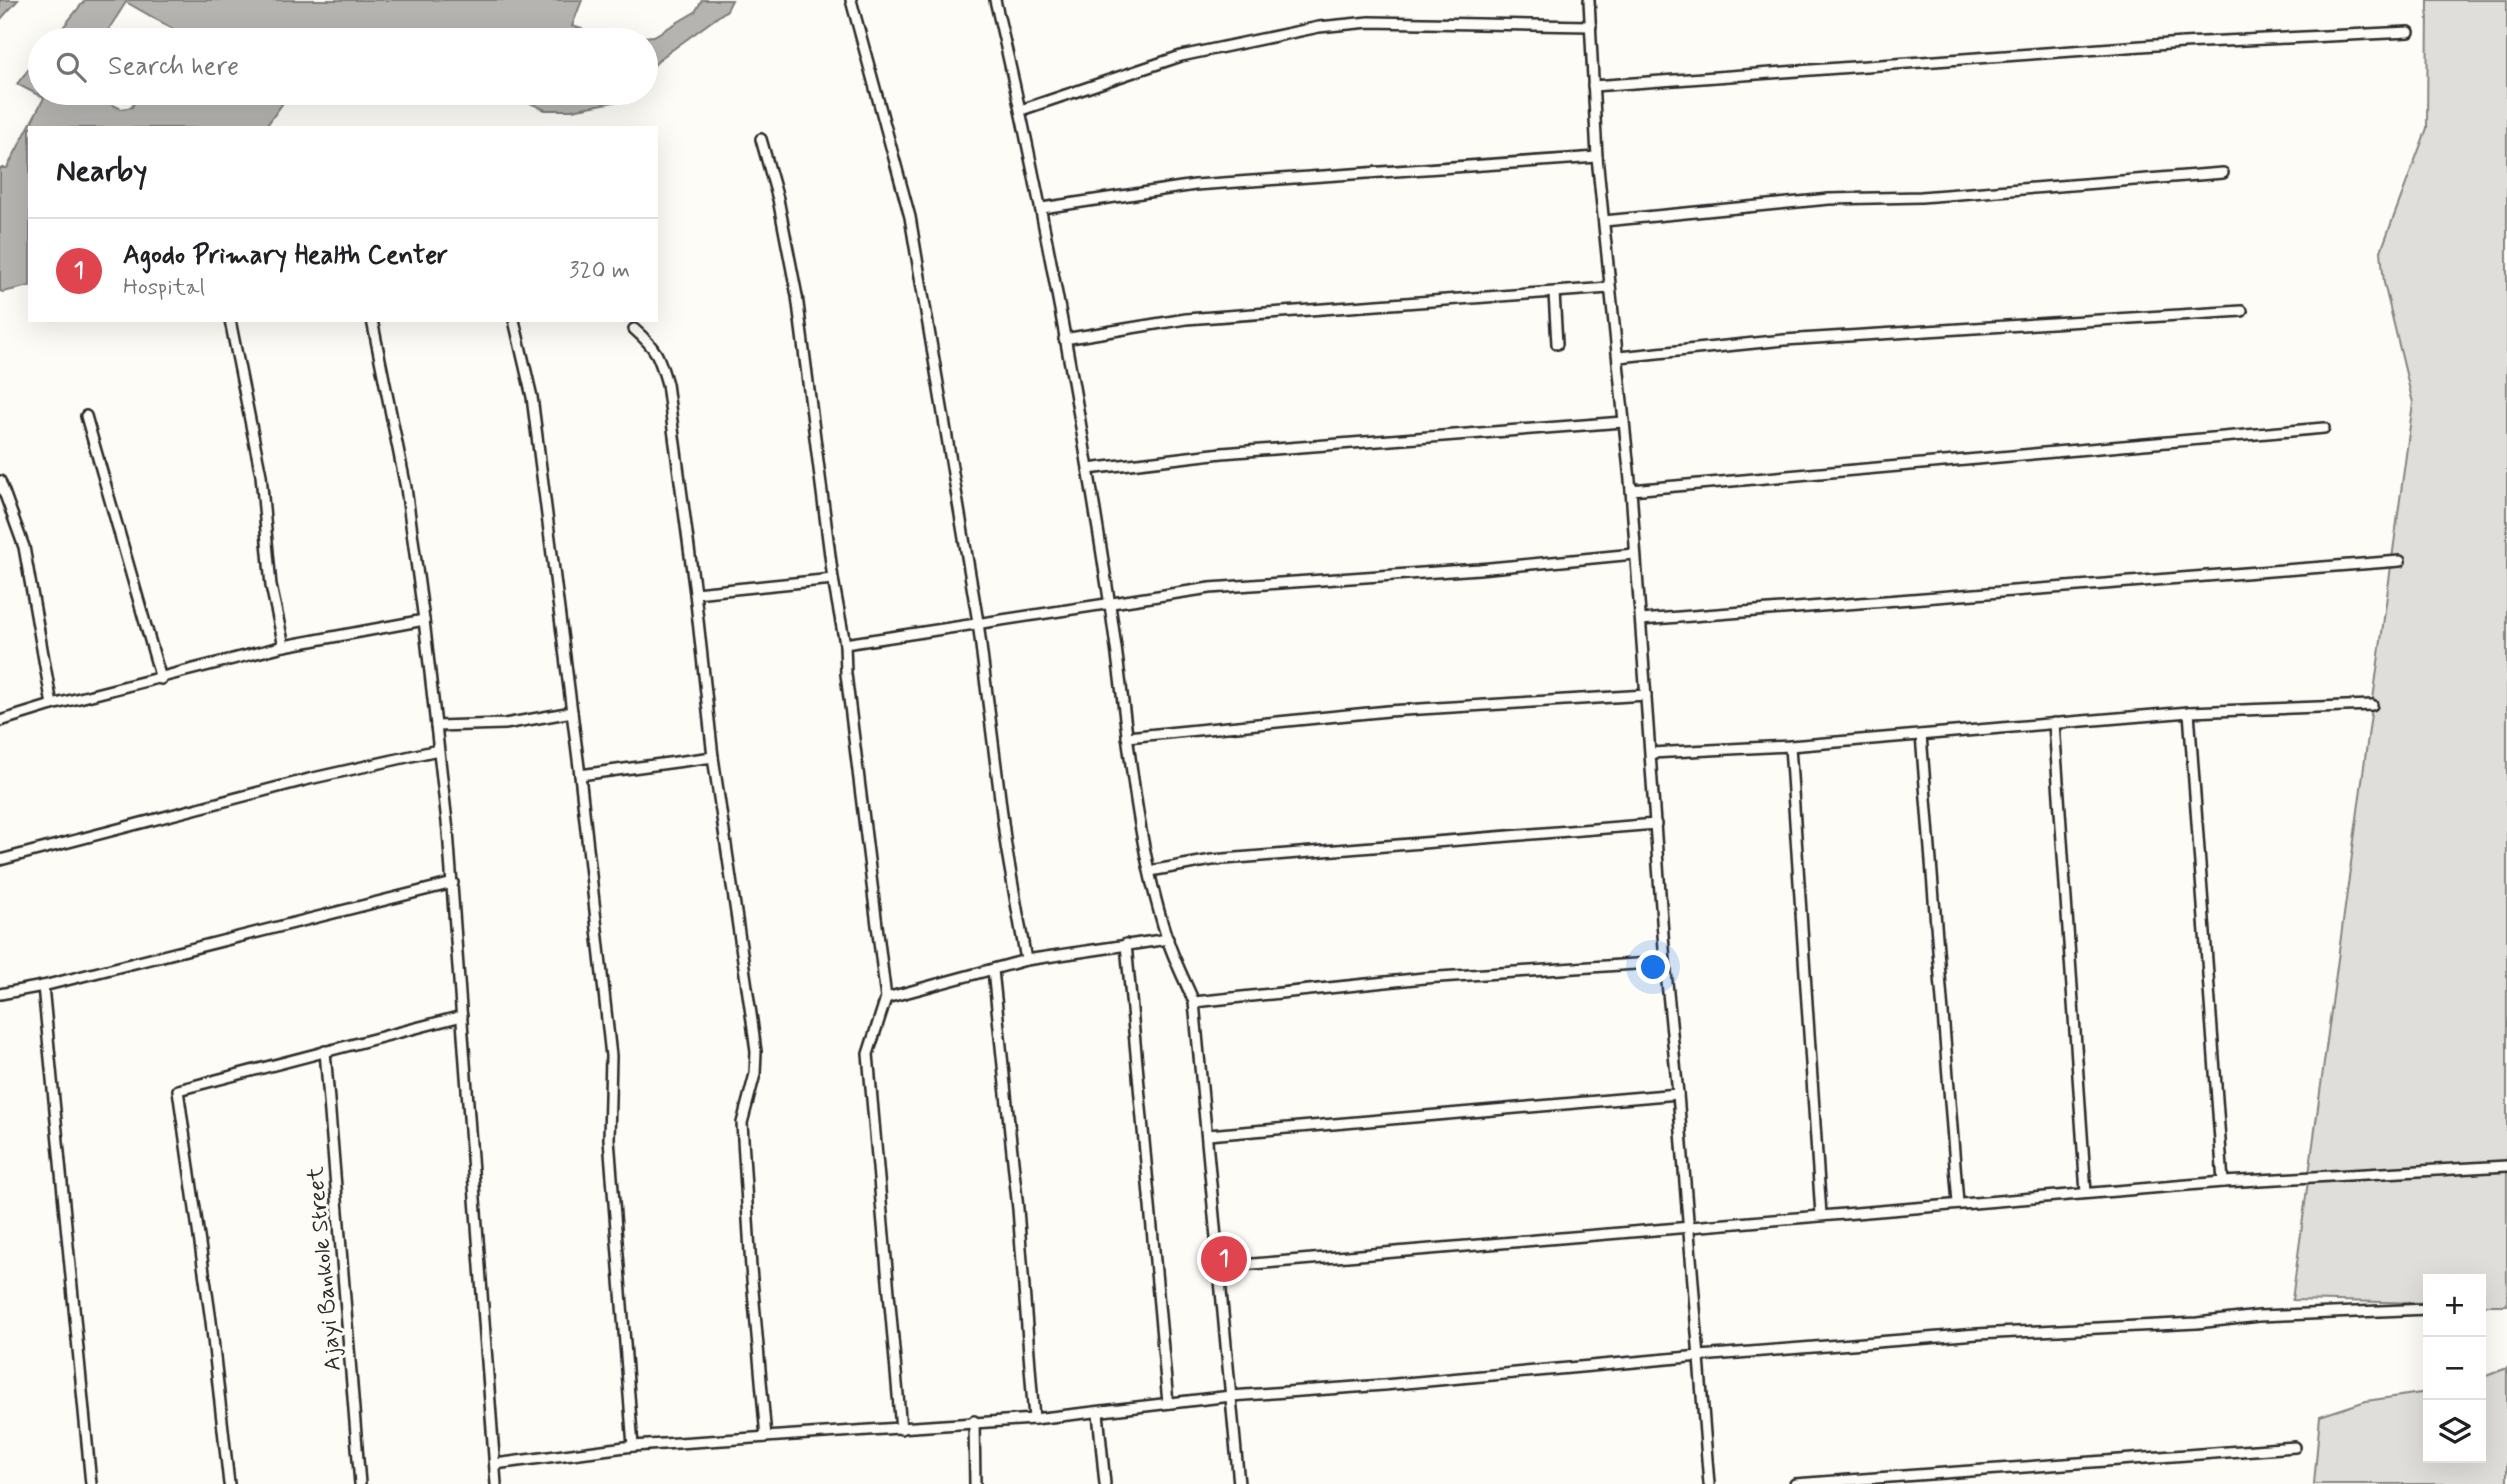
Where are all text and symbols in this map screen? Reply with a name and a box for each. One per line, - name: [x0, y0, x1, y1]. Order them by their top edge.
- search box: [28, 28, 658, 105]
- icon: search: [52, 48, 90, 86]
- text: Search here: [108, 50, 239, 84]
- text: Nearby: [56, 152, 147, 191]
- text: Agodo Primary Health Center: [123, 239, 448, 273]
- text: 1: [74, 256, 84, 286]
- text: 320 m: [569, 256, 630, 286]
- text: Hospital: [123, 273, 205, 303]
- your location: [1636, 950, 1670, 984]
- street label: Ajayi Bankole Street: [301, 1165, 349, 1372]
- pin: 1: [1201, 1233, 1247, 1285]
- map controls: [2423, 1274, 2486, 1463]
- button: +: [2423, 1274, 2486, 1337]
- button: −: [2423, 1337, 2486, 1400]
- button: layers: [2423, 1400, 2486, 1463]

